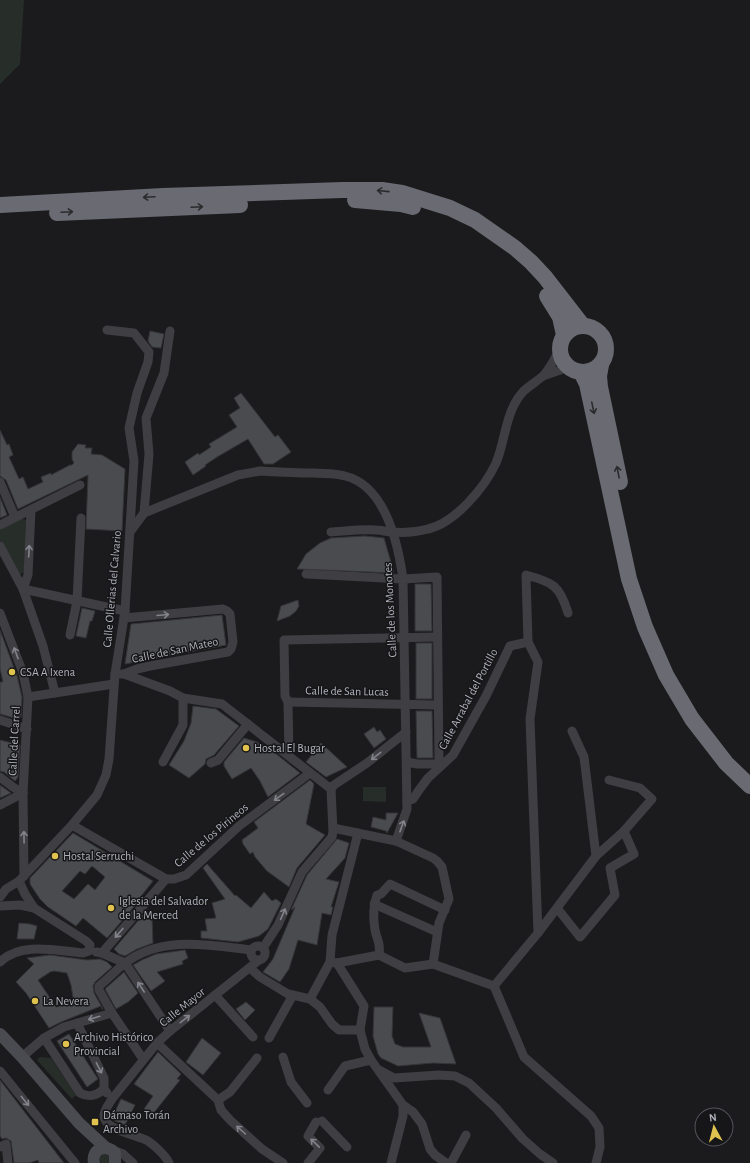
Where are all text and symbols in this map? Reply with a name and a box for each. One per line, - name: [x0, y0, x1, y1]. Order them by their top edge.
- one-way arrow: [377, 187, 390, 195]
- one-way arrow: [143, 193, 156, 201]
- one-way arrow: [190, 203, 203, 210]
- one-way arrow: [60, 209, 73, 216]
- one-way arrow: [589, 402, 597, 415]
- one-way arrow: [613, 466, 621, 479]
- street label: Calle Ollerias del Calvario: [101, 530, 123, 648]
- one-way arrow: [25, 545, 33, 558]
- street label: Calle de los Monotes: [382, 562, 398, 658]
- one-way arrow: [156, 611, 169, 618]
- street label: Calle de San Mateo: [131, 635, 219, 665]
- street label: Calle Arrabal del Portillo: [436, 646, 500, 751]
- one-way arrow: [11, 648, 19, 660]
- place label: CSA A Ixena: [20, 666, 76, 678]
- marker: CSA A Ixena: [7, 667, 17, 677]
- street label: Calle de San Lucas: [305, 684, 389, 698]
- street label: Calle del Carrel: [6, 706, 22, 776]
- place label: Hostal El Bugar: [254, 742, 325, 754]
- marker: Hostal El Bugar: [241, 743, 251, 753]
- one-way arrow: [370, 752, 381, 761]
- one-way arrow: [274, 792, 285, 801]
- street label: Calle de los Pirineos: [172, 801, 250, 869]
- one-way arrow: [399, 819, 406, 832]
- one-way arrow: [20, 831, 27, 844]
- place label: Hostal Serruchi: [63, 850, 134, 862]
- marker: Hostal Serruchi: [50, 851, 60, 861]
- place label: Iglesia del Salvador de la Merced: [119, 895, 208, 921]
- marker: Iglesia del Salvador de la Merced: [106, 903, 116, 913]
- one-way arrow: [280, 909, 287, 921]
- one-way arrow: [115, 927, 124, 937]
- one-way arrow: [137, 981, 145, 992]
- street label: Calle Mayor: [157, 985, 208, 1030]
- place label: La Nevera: [43, 995, 89, 1007]
- marker: La Nevera: [30, 996, 40, 1006]
- one-way arrow: [88, 1015, 101, 1022]
- one-way arrow: [180, 1015, 191, 1023]
- place label: Archivo Histórico Provincial: [74, 1031, 154, 1057]
- marker: Archivo Histórico Provincial: [61, 1039, 71, 1049]
- one-way arrow: [96, 1062, 103, 1074]
- one-way arrow: [20, 1096, 29, 1107]
- north arrow: [694, 1107, 734, 1147]
- place label: Dámaso Torán Archivo: [103, 1109, 170, 1135]
- text: N: [708, 1112, 717, 1123]
- marker: Dámaso Torán Archivo: [90, 1117, 100, 1127]
- one-way arrow: [236, 1126, 246, 1135]
- one-way arrow: [310, 1138, 320, 1148]

